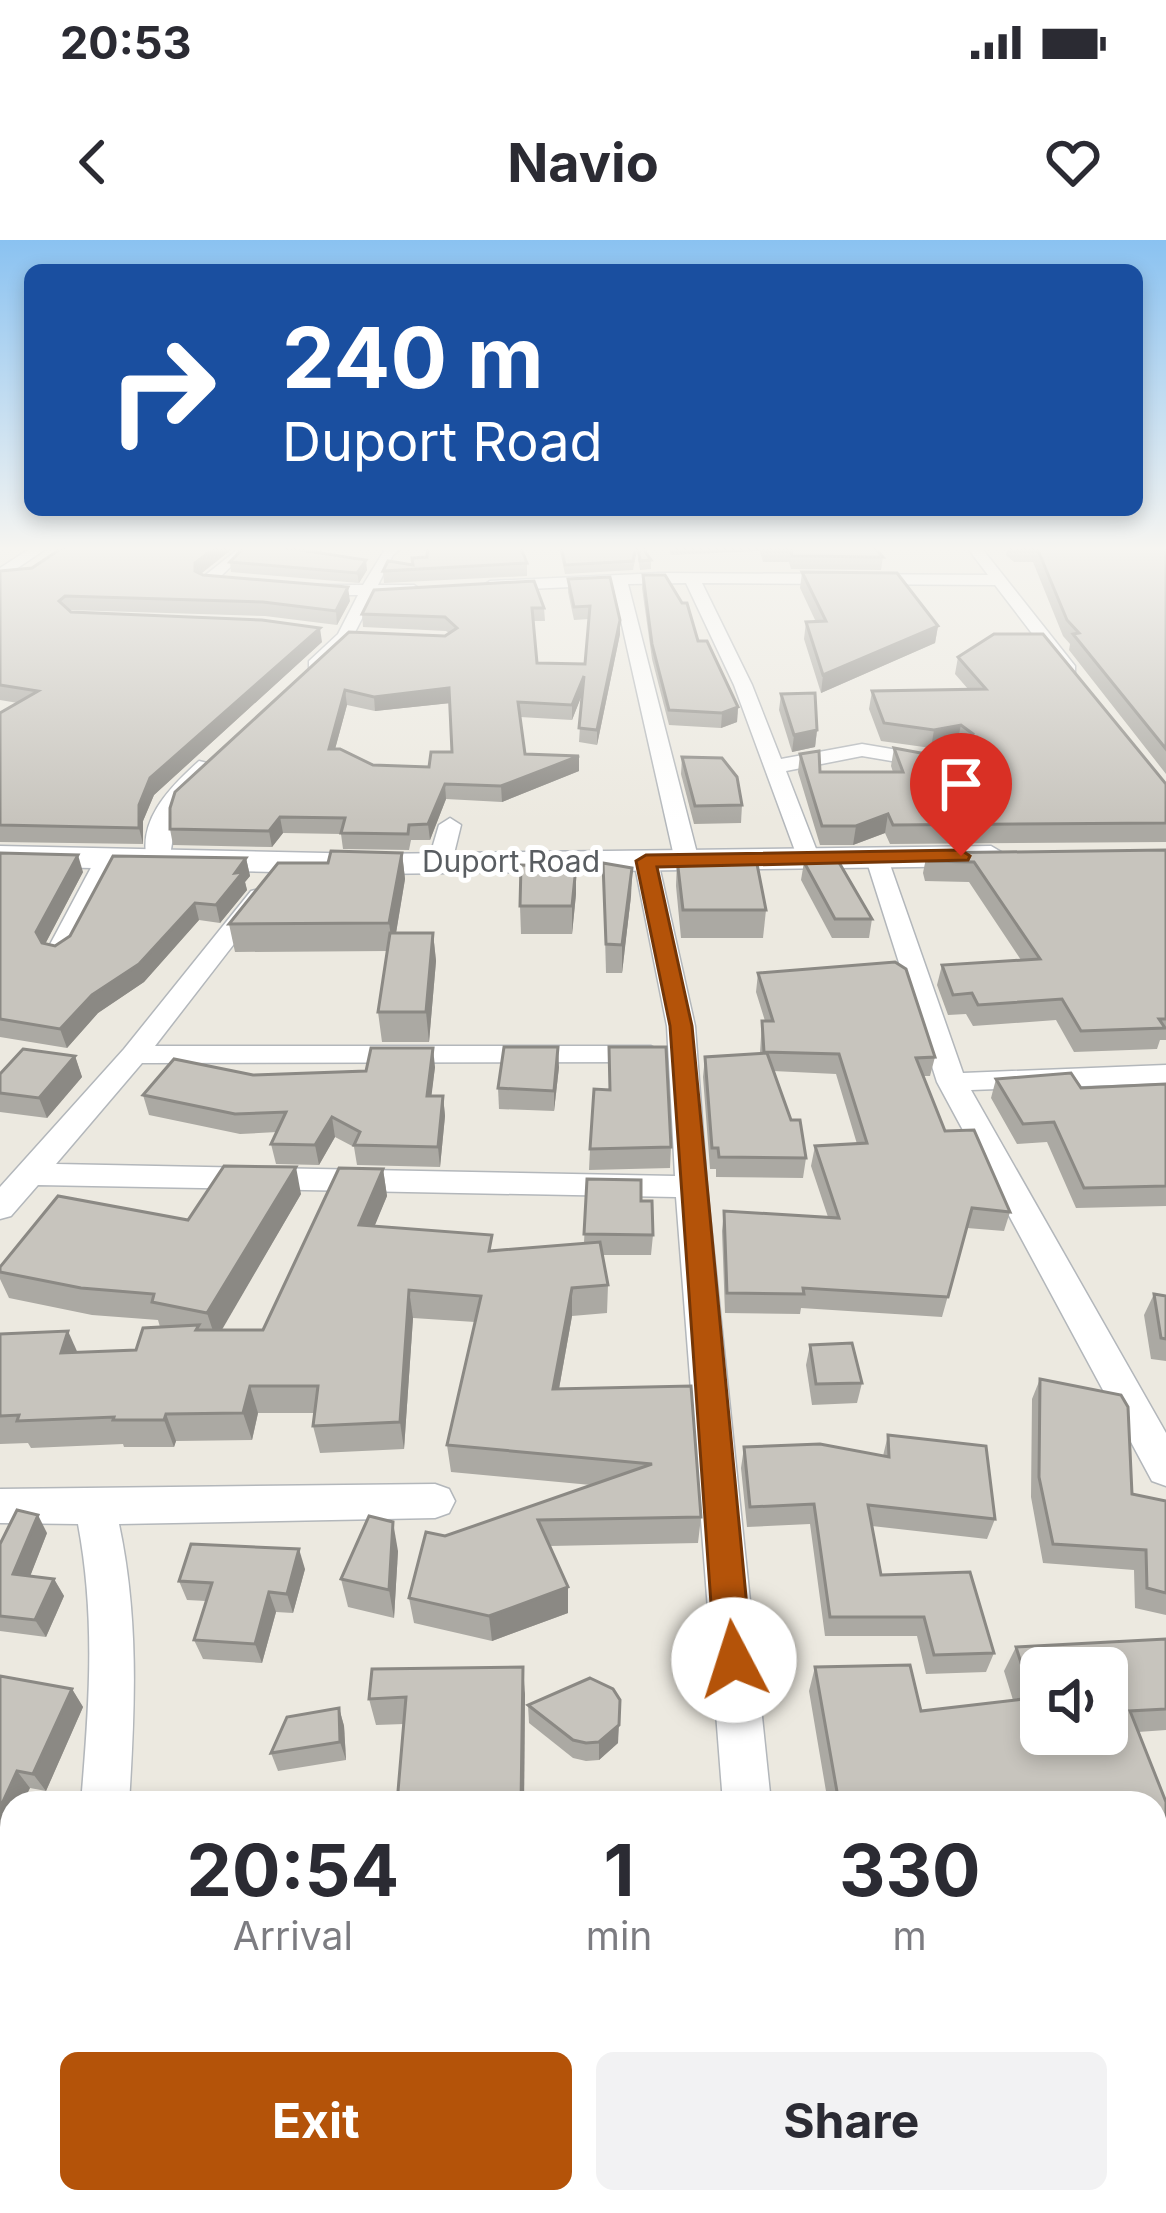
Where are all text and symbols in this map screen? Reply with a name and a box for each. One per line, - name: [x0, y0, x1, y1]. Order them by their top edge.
- text: 20:53: [60, 15, 192, 70]
- icon: back: [60, 129, 126, 195]
- icon: heart: [1040, 129, 1106, 195]
- text: Navio: [507, 130, 659, 195]
- text: 240 m: [282, 307, 544, 408]
- icon: right: [84, 312, 240, 468]
- text: Duport Road: [282, 409, 603, 474]
- pin: [910, 733, 1012, 856]
- icon: arrive: [928, 751, 994, 817]
- street label: Duport Road: [422, 843, 600, 879]
- position arrow: [671, 1597, 797, 1723]
- map controls: [1020, 1647, 1128, 1755]
- button: sound: [1020, 1647, 1128, 1755]
- text: 20:54: [187, 1826, 399, 1913]
- text: 1: [604, 1826, 635, 1913]
- text: 330: [839, 1826, 980, 1913]
- text: Arrival: [233, 1912, 353, 1959]
- text: min: [586, 1912, 652, 1959]
- text: m: [893, 1912, 927, 1959]
- button: Exit: [60, 2052, 572, 2190]
- button: Share: [596, 2052, 1107, 2190]

